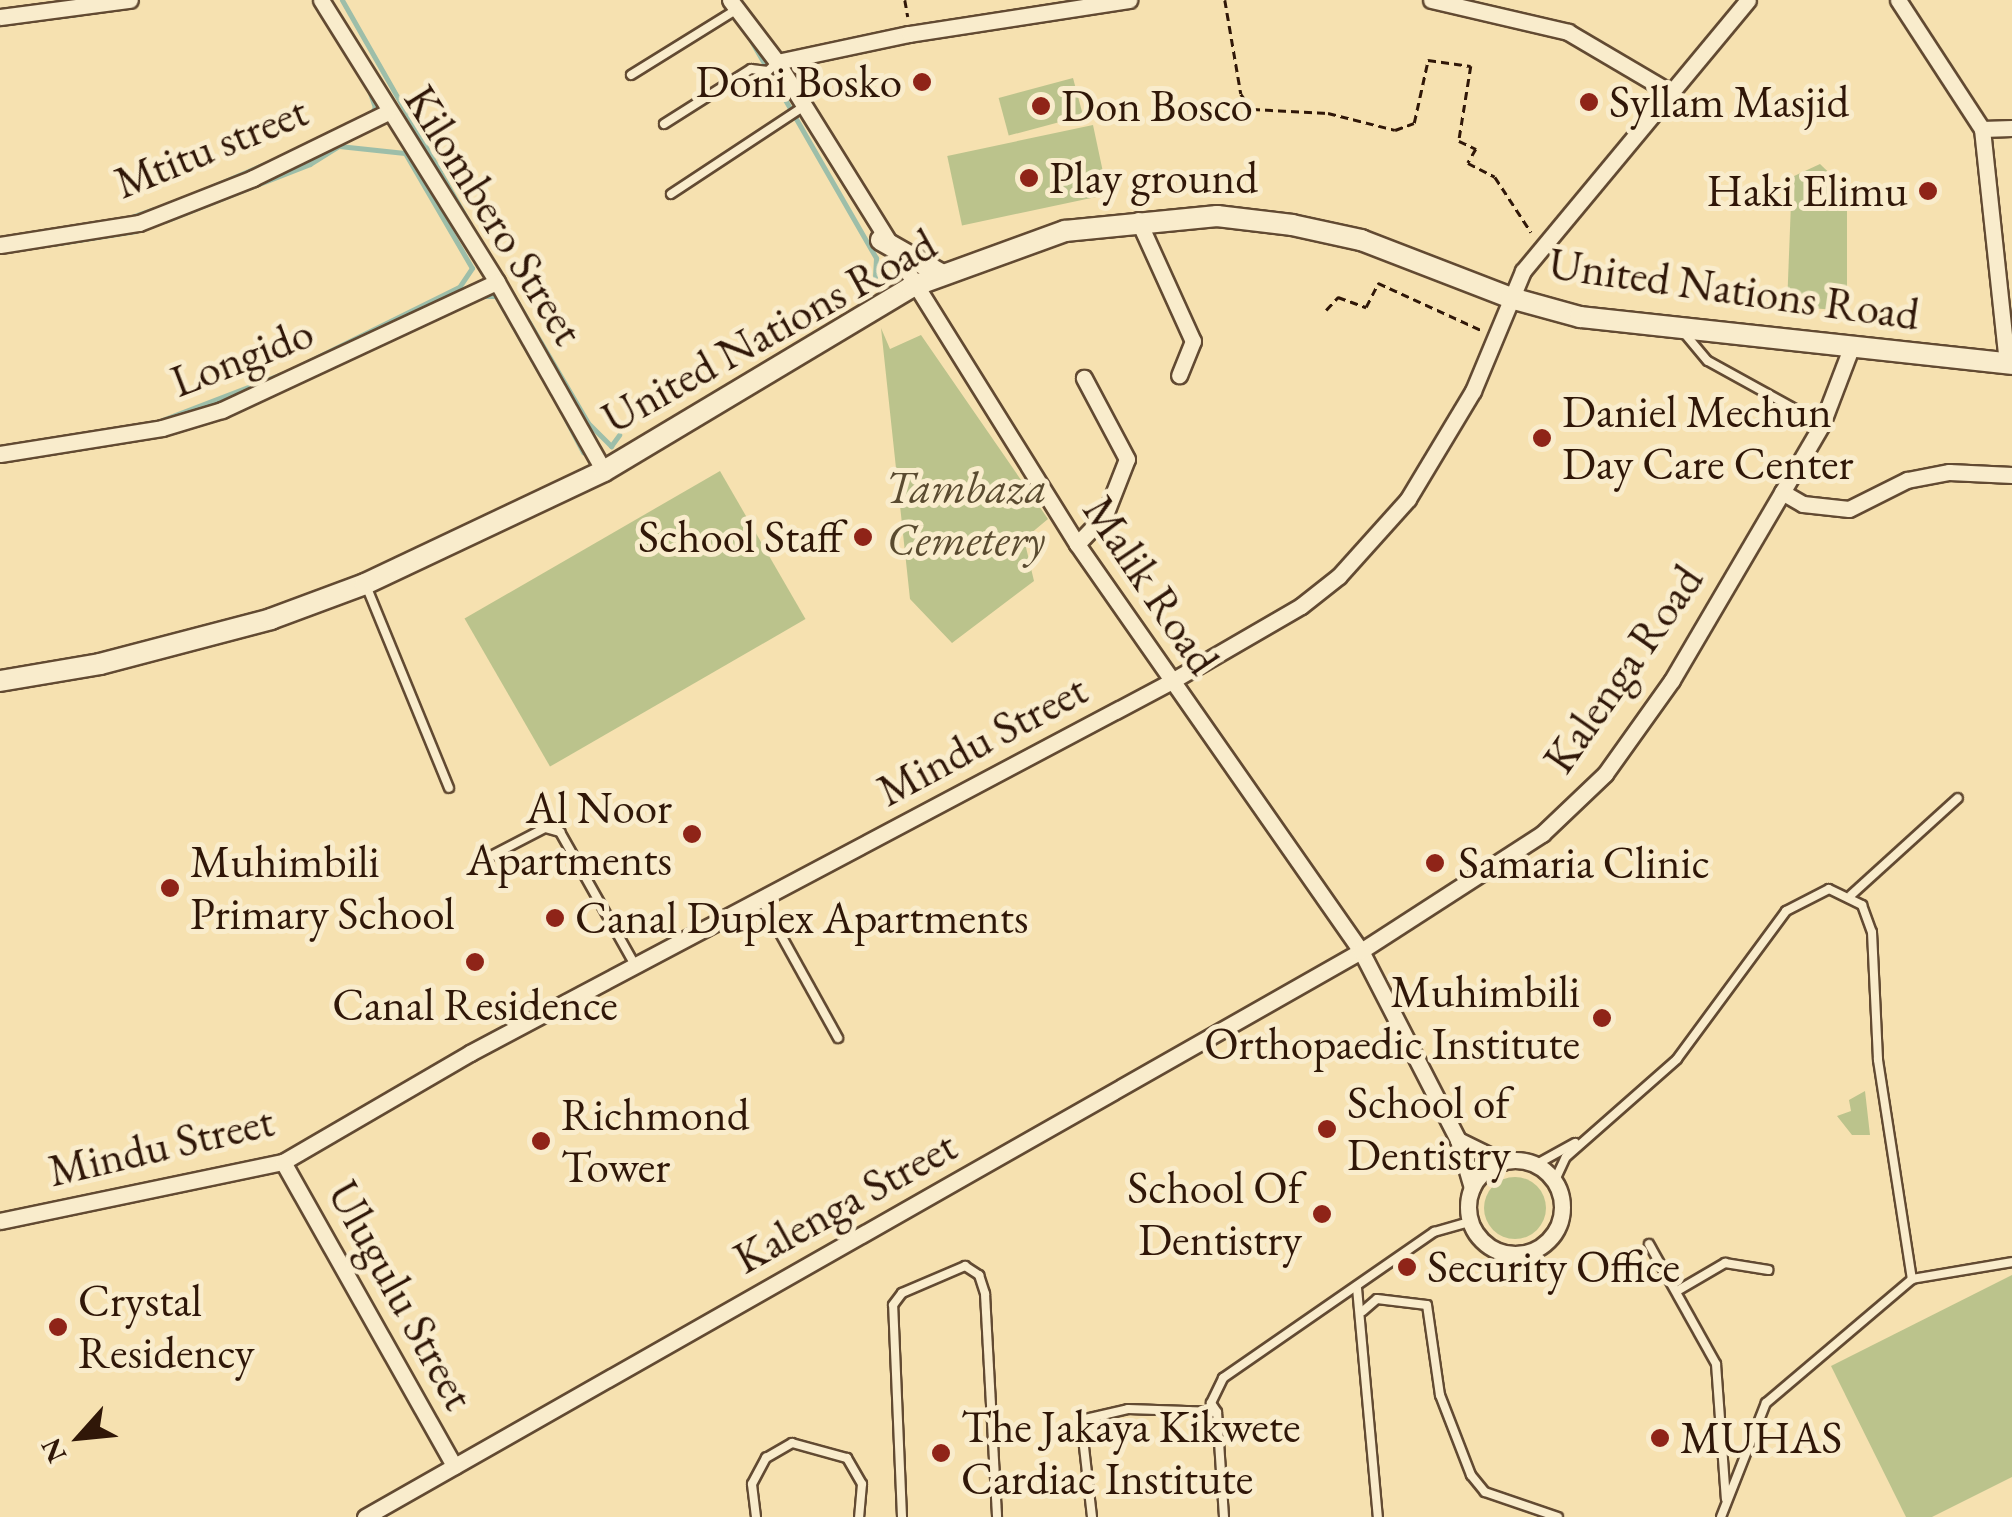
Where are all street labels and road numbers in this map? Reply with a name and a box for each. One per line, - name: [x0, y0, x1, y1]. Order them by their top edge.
- street label: Kilombero Street: [393, 75, 595, 355]
- street label: Mtitu street: [107, 84, 315, 210]
- street label: United Nations Road: [593, 217, 945, 445]
- street label: United Nations Road: [1545, 236, 1923, 342]
- street label: Longido: [163, 305, 321, 409]
- street label: Malik Road: [1072, 485, 1230, 685]
- street label: Kalenga Road: [1532, 555, 1714, 783]
- street label: Mindu Street: [868, 662, 1096, 818]
- street label: Mindu Street: [43, 1094, 279, 1198]
- street label: Kalenga Street: [724, 1119, 966, 1285]
- street label: Ulugulu Street: [316, 1171, 486, 1419]

